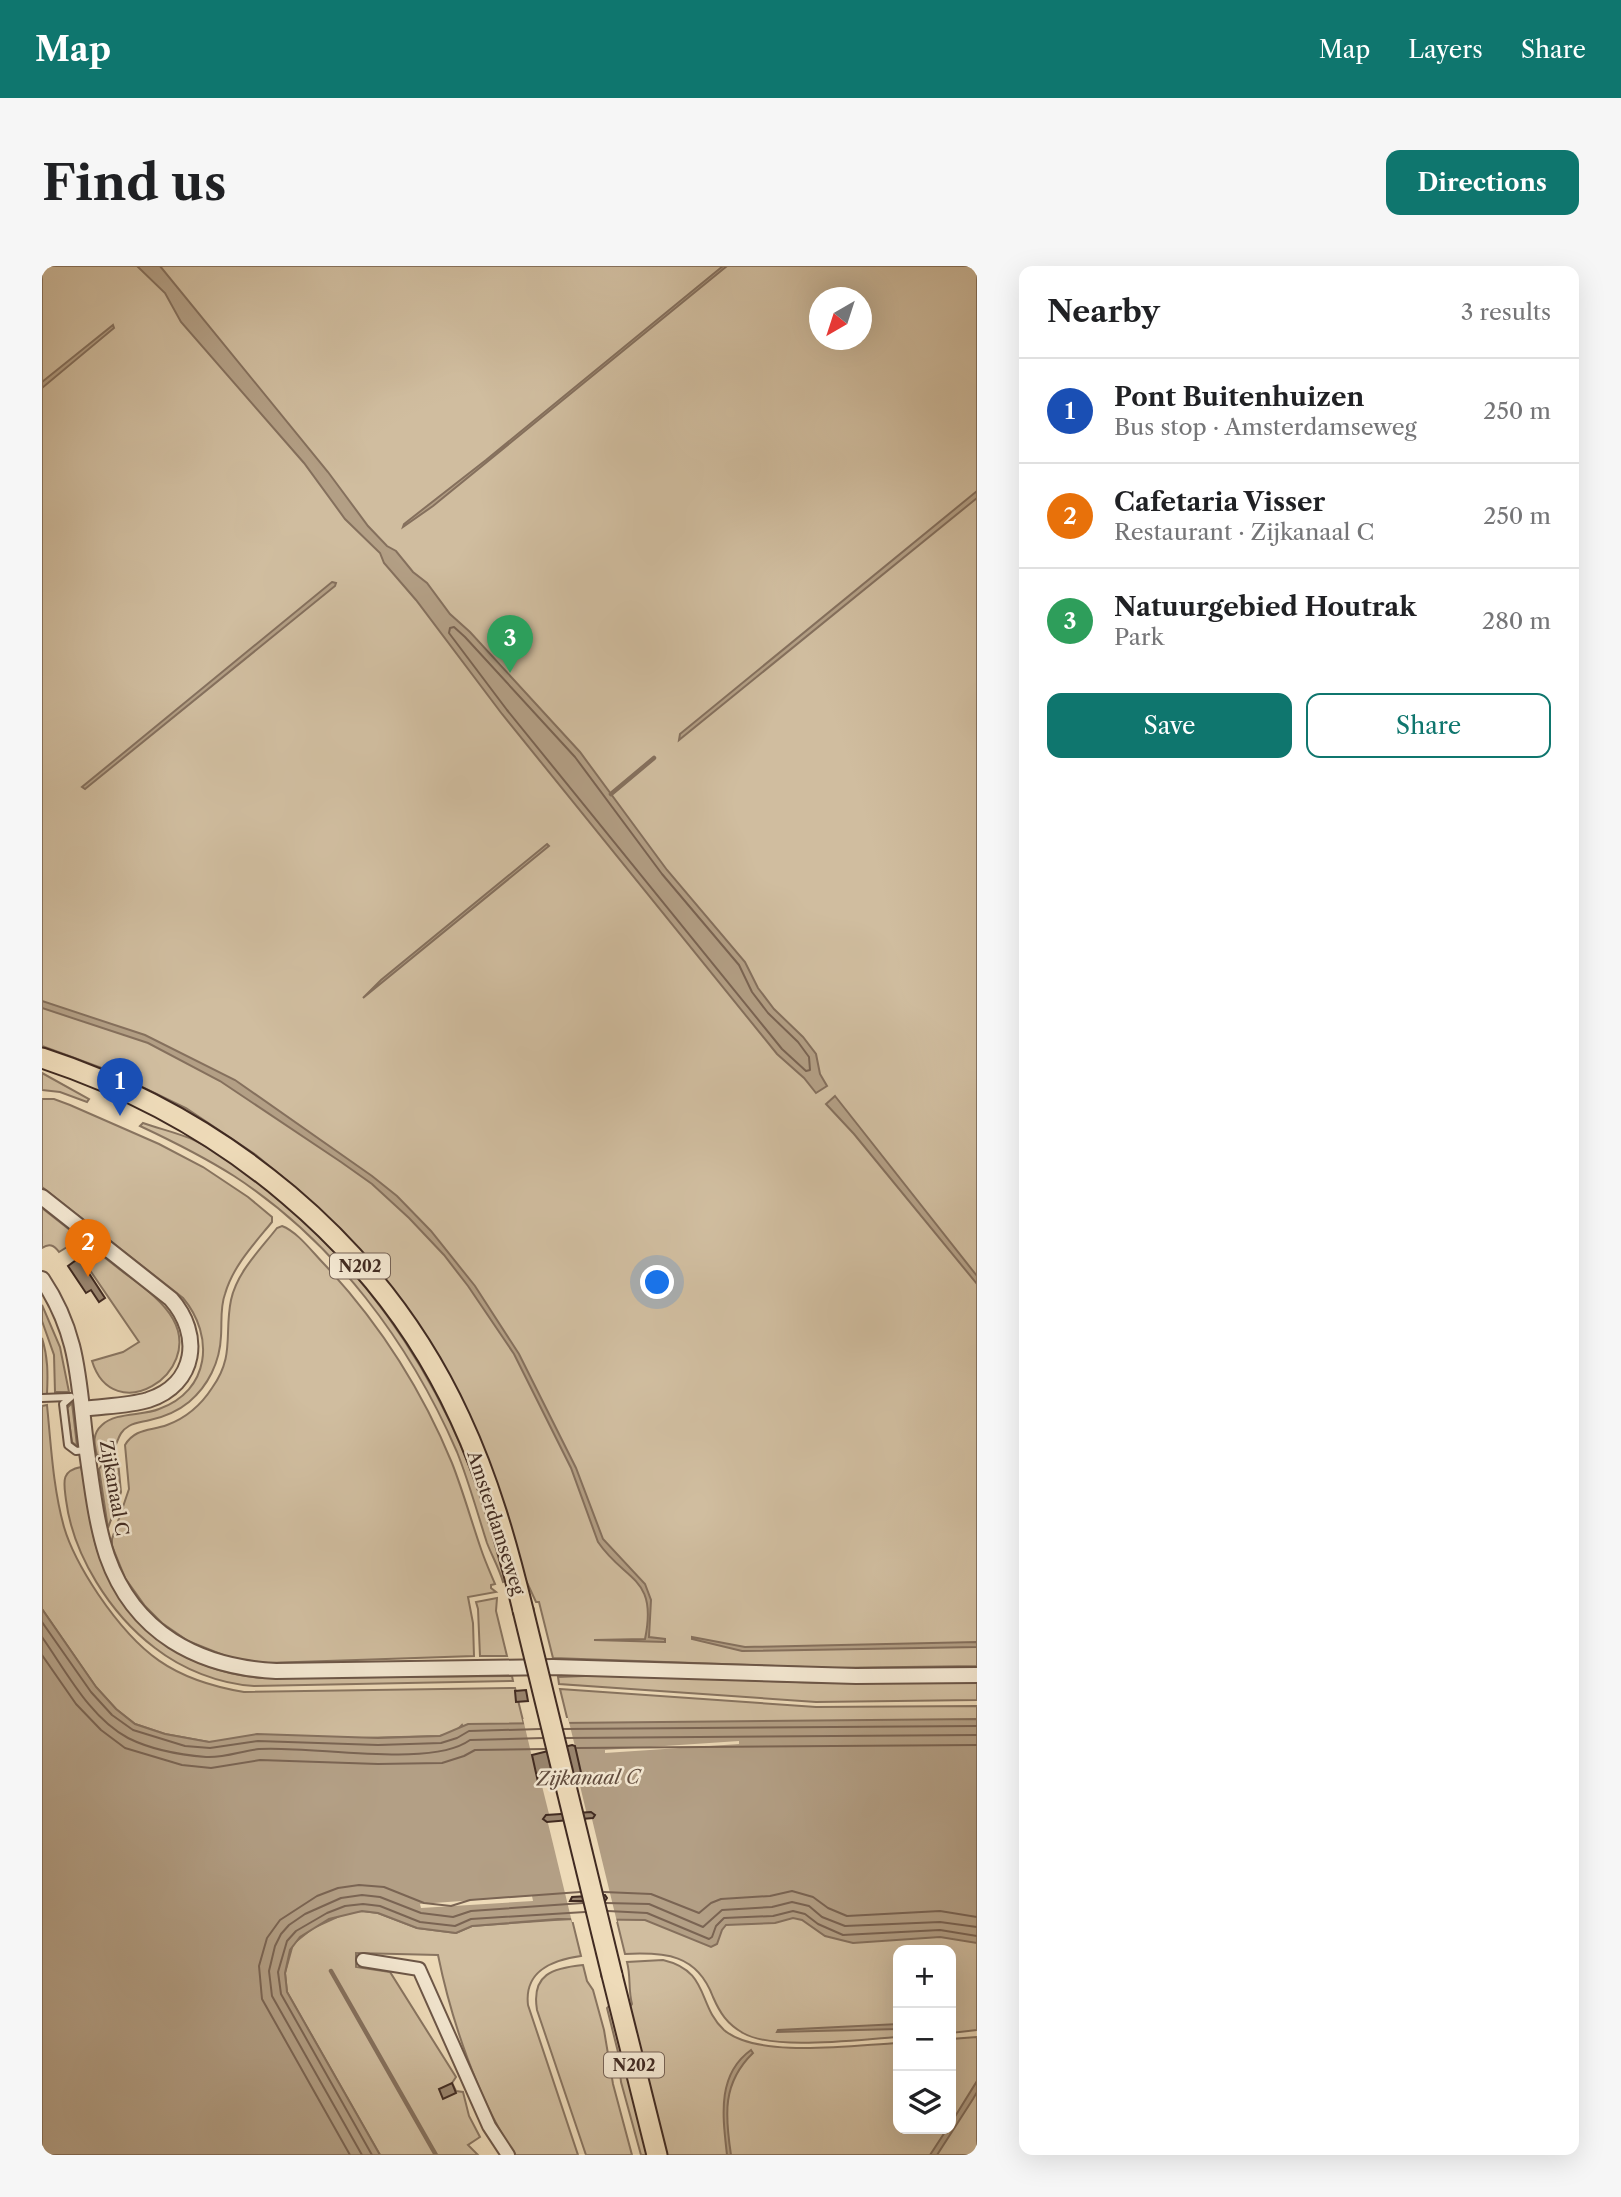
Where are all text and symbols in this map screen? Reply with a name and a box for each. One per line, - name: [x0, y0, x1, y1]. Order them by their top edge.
- text: Map: [35, 29, 111, 70]
- text: Map: [1319, 35, 1370, 64]
- text: Layers: [1408, 35, 1483, 64]
- text: Share: [1521, 35, 1586, 64]
- button: Directions: [1386, 150, 1579, 215]
- text: Find us: [42, 152, 226, 213]
- north arrow: [809, 287, 872, 350]
- text: Nearby: [1047, 293, 1160, 330]
- text: 3 results: [1461, 298, 1551, 326]
- text: Pont Buitenhuizen: [1114, 381, 1364, 413]
- text: 1: [1065, 397, 1075, 425]
- text: 250 m: [1483, 397, 1551, 425]
- text: Bus stop · Amsterdamseweg: [1114, 413, 1417, 441]
- text: Cafetaria Visser: [1114, 486, 1325, 518]
- text: 2: [1063, 502, 1077, 530]
- text: 250 m: [1483, 502, 1551, 530]
- text: Restaurant · Zijkanaal C: [1114, 518, 1374, 546]
- text: Natuurgebied Houtrak: [1114, 591, 1416, 623]
- text: 3: [1064, 607, 1077, 635]
- text: 280 m: [1482, 607, 1551, 635]
- pin: 3: [487, 615, 533, 673]
- text: Park: [1114, 623, 1164, 651]
- button: Save: [1047, 693, 1292, 758]
- button: Share: [1306, 693, 1551, 758]
- pin: 1: [97, 1058, 143, 1116]
- pin: 2: [65, 1219, 111, 1277]
- road number: N202: [330, 1254, 390, 1278]
- your location: [640, 1265, 674, 1299]
- street label: Zijkanaal C: [95, 1439, 133, 1537]
- street label: Amsterdamseweg: [462, 1447, 530, 1598]
- water label: Zijkanaal C: [535, 1766, 643, 1790]
- map controls: [893, 1945, 956, 2134]
- button: +: [893, 1945, 956, 2008]
- button: −: [893, 2008, 956, 2071]
- road number: N202: [604, 2052, 664, 2078]
- button: layers: [893, 2071, 956, 2134]

